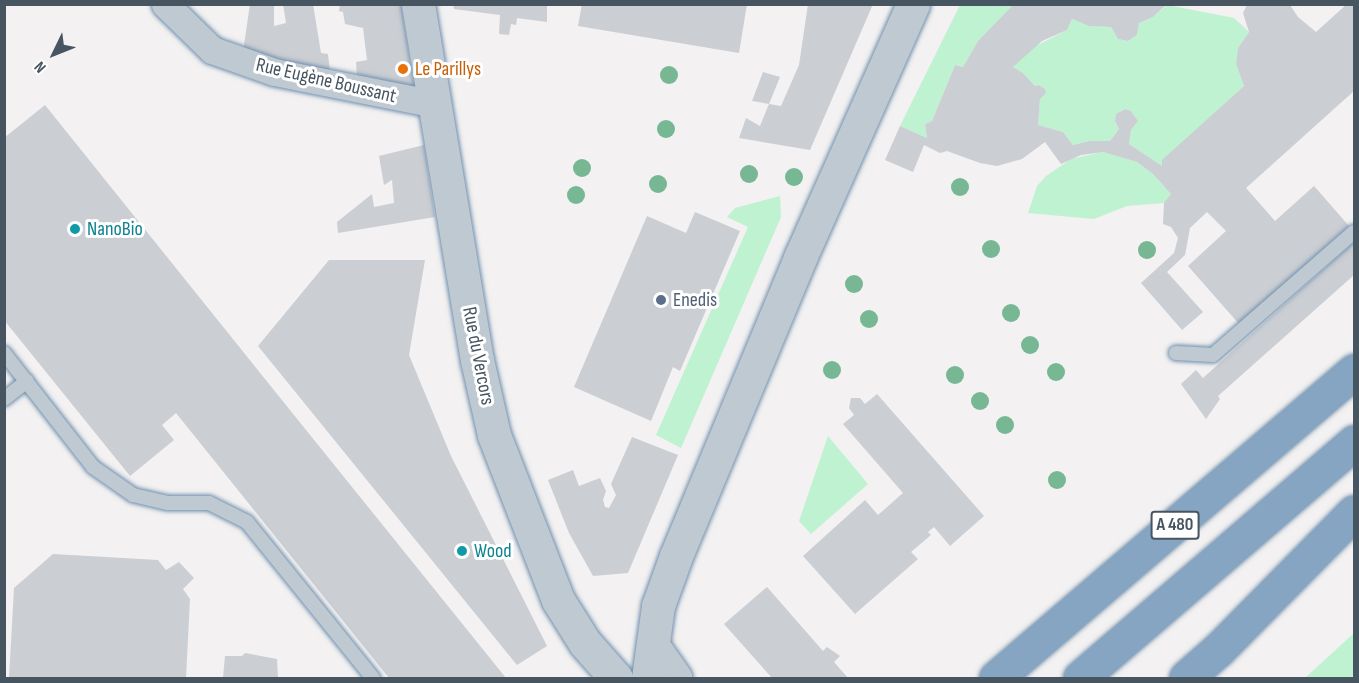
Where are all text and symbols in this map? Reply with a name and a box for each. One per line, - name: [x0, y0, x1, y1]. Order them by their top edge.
- north arrow: [24, 24, 84, 84]
- street label: Rue Eugène Boussant: [254, 53, 398, 109]
- text: N: [31, 57, 50, 76]
- place label: Le Parillys: [415, 57, 481, 81]
- marker: Le Parillys: [396, 62, 410, 76]
- place label: NanoBio: [87, 217, 143, 241]
- marker: NanoBio: [68, 222, 82, 236]
- place label: Enedis: [673, 288, 717, 312]
- marker: Enedis: [654, 293, 668, 307]
- street label: Rue du Vercors: [457, 305, 499, 407]
- road number: A 480: [1150, 510, 1200, 540]
- place label: Wood: [474, 539, 512, 563]
- marker: Wood: [455, 544, 469, 558]

